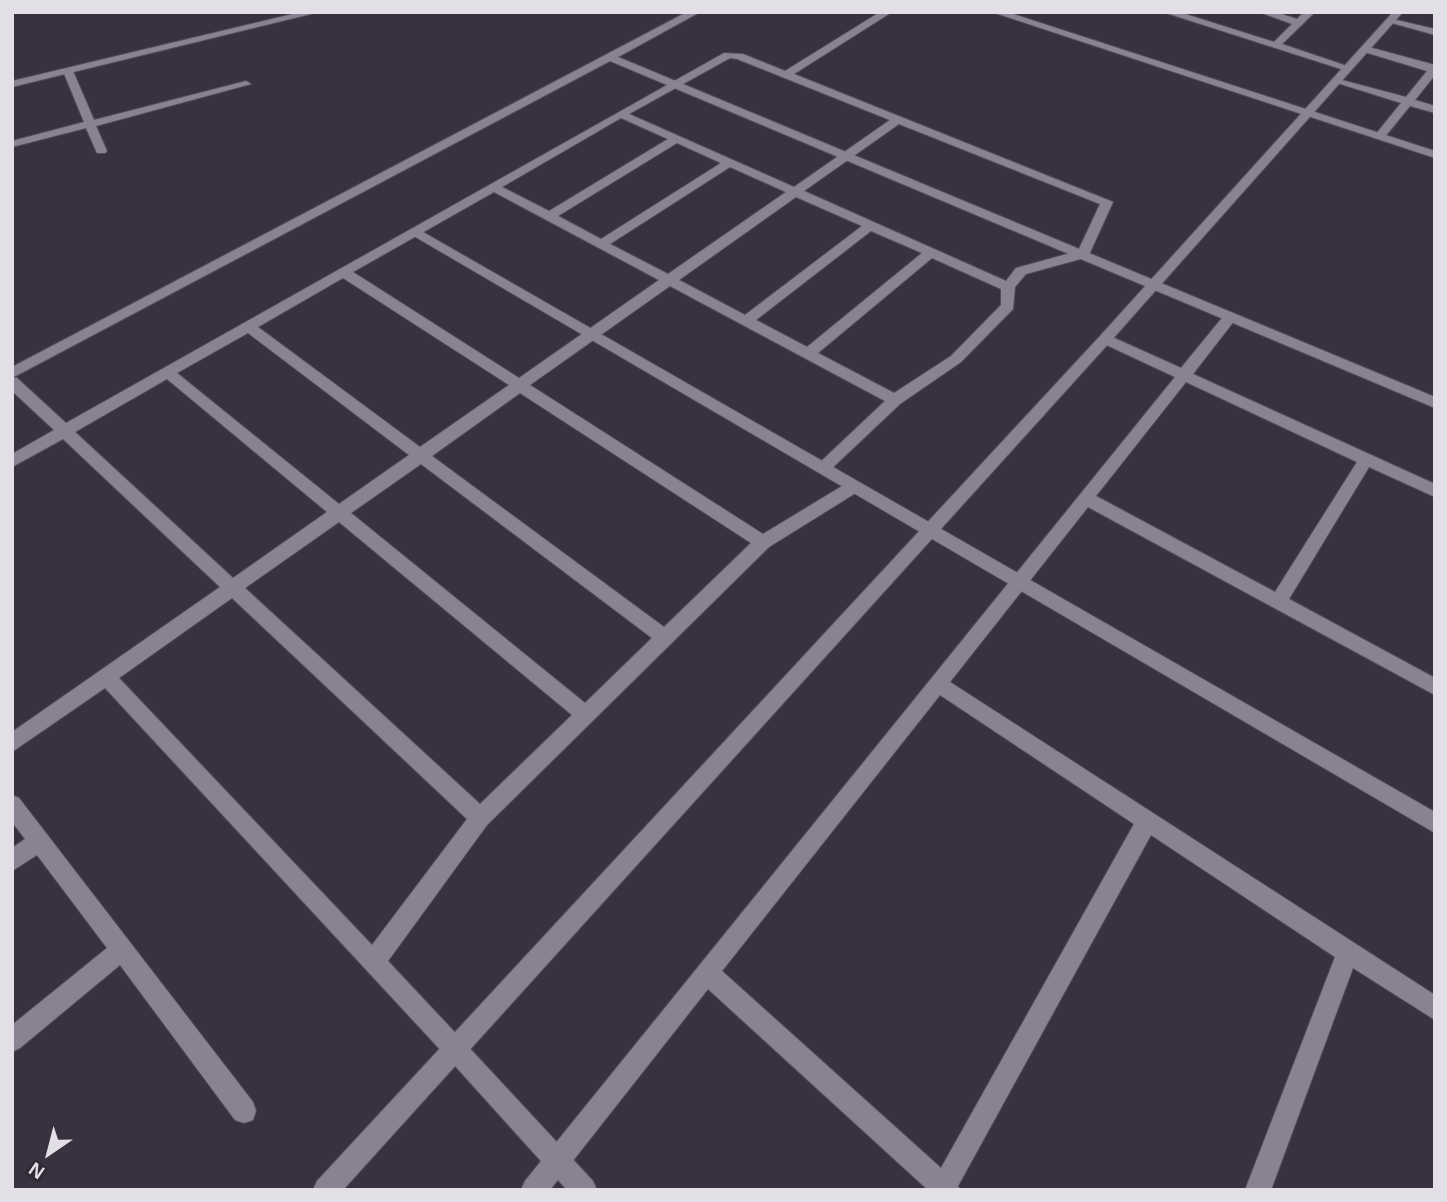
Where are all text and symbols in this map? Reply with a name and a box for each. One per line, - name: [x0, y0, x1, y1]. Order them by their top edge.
- north arrow: [14, 1118, 84, 1188]
- text: N: [25, 1158, 48, 1183]

